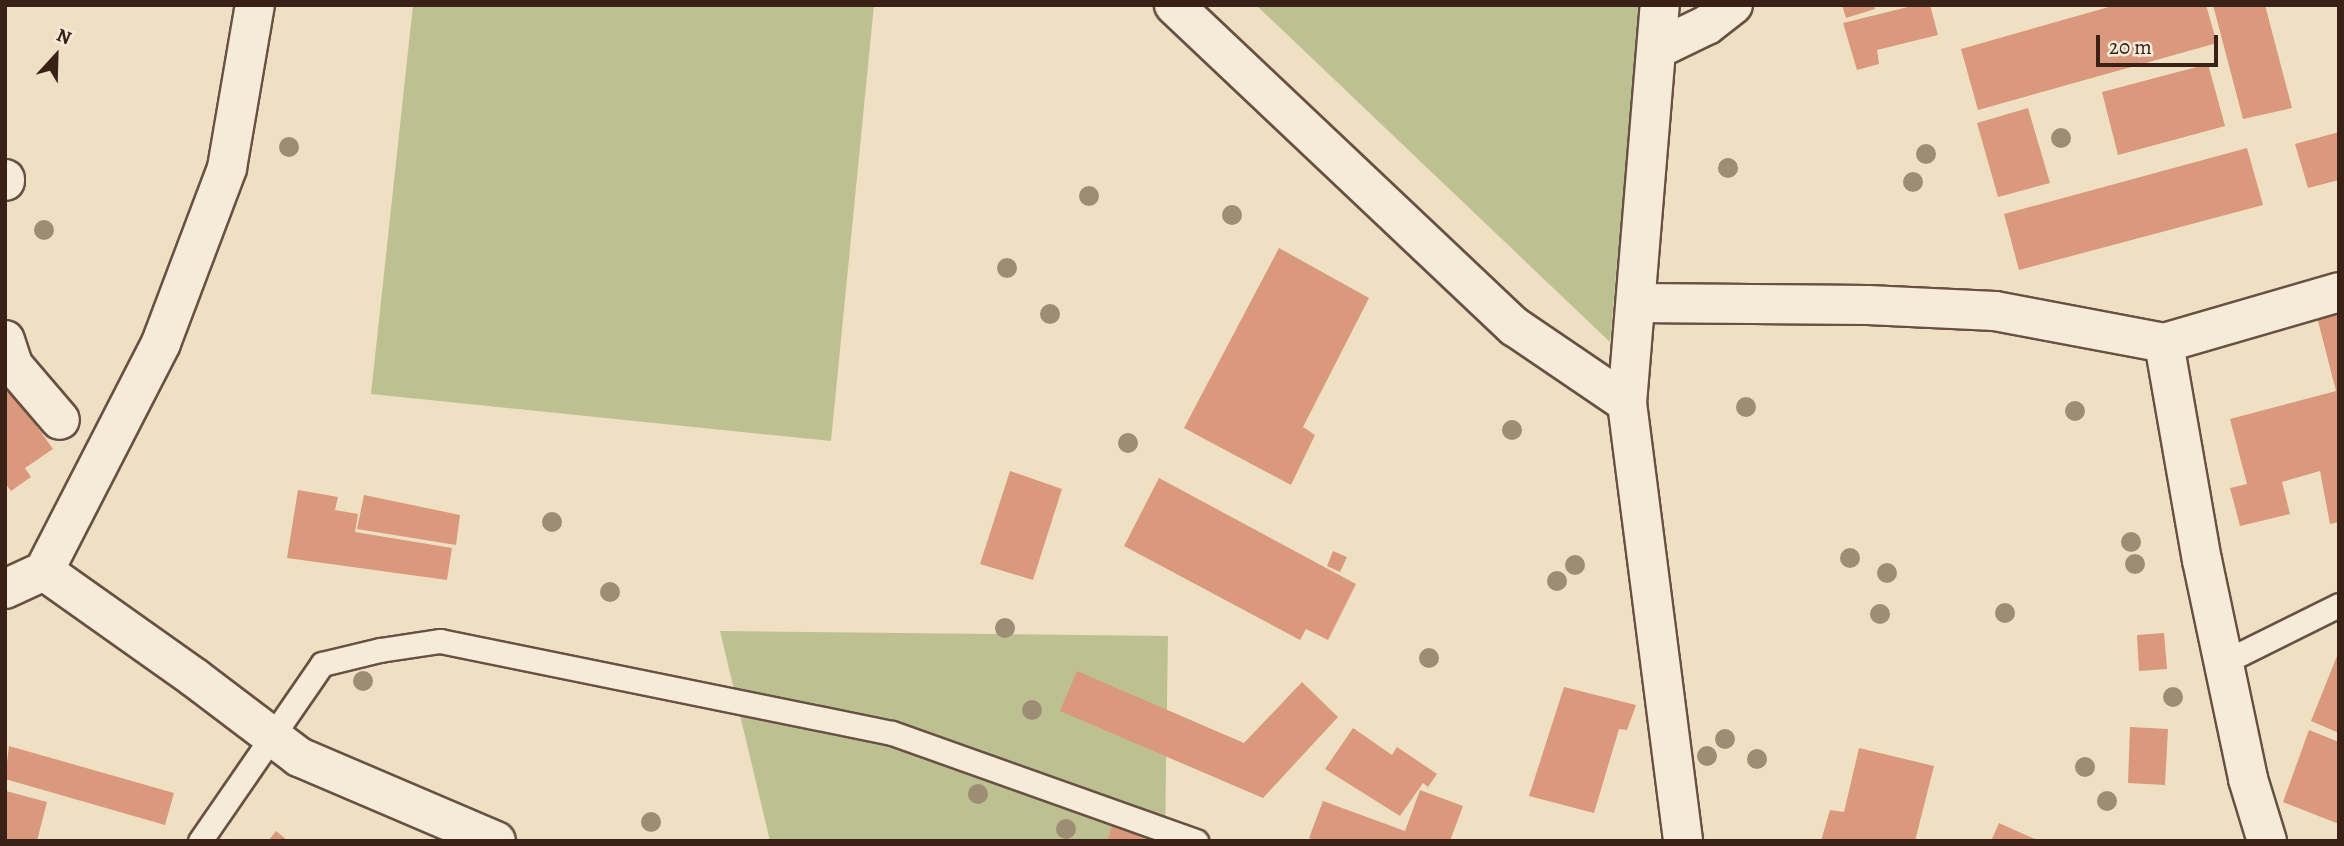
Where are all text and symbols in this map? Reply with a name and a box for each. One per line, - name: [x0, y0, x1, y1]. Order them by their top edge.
- north arrow: [21, 21, 91, 91]
- scale bar: [2099, 21, 2222, 65]
- text: N: [53, 22, 75, 51]
- text: 20 m: [2109, 33, 2152, 61]

